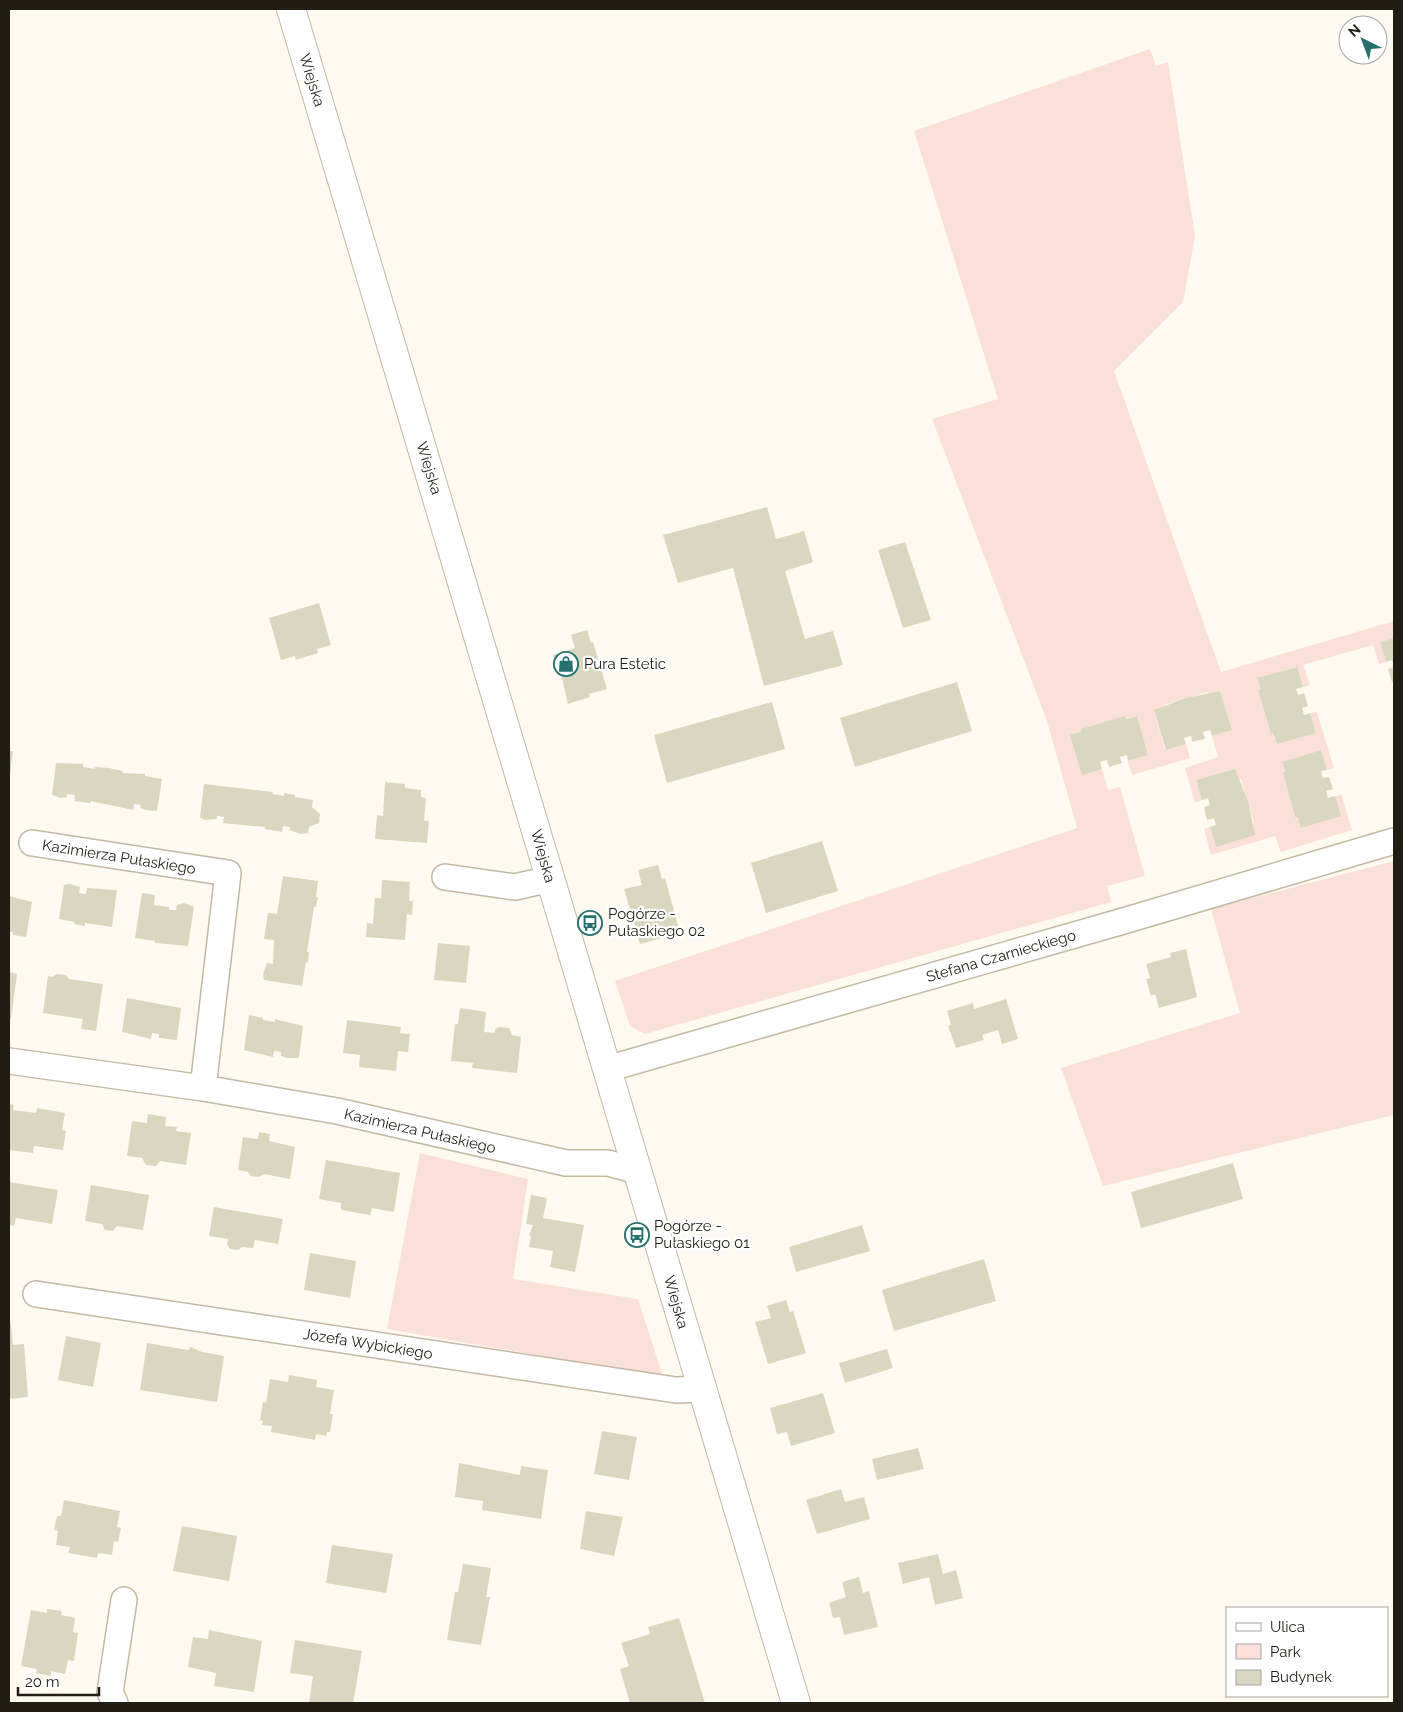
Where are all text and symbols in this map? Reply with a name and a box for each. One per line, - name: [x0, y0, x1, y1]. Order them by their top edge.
- north arrow: [1338, 15, 1388, 65]
- text: N: [1345, 21, 1364, 40]
- street label: Wiejska: [295, 51, 329, 109]
- street label: Wiejska: [412, 439, 446, 497]
- shop icon: Pura Estetic: [553, 651, 579, 677]
- place label: Pura Estetic: [584, 655, 666, 673]
- street label: Wiejska: [527, 827, 559, 885]
- street label: Kazimierza Pułaskiego: [41, 836, 197, 878]
- place label: Pogórze - Pułaskiego 02: [608, 905, 705, 940]
- bus stop icon: Pogórze - Pułaskiego 02: [577, 910, 603, 936]
- street label: Stefana Czarnieckiego: [924, 926, 1078, 986]
- street label: Kazimierza Pułaskiego: [342, 1105, 498, 1157]
- place label: Pogórze - Pułaskiego 01: [654, 1217, 750, 1252]
- bus stop icon: Pogórze - Pułaskiego 01: [624, 1222, 650, 1248]
- street label: Wiejska: [660, 1273, 692, 1331]
- street label: Józefa Wybickiego: [302, 1325, 434, 1363]
- legend: [1226, 1607, 1388, 1697]
- text: Ulica: [1270, 1618, 1305, 1636]
- text: Park: [1270, 1643, 1301, 1661]
- scale bar: [18, 1664, 99, 1696]
- text: Budynek: [1270, 1668, 1332, 1686]
- text: 20 m: [25, 1673, 60, 1691]

